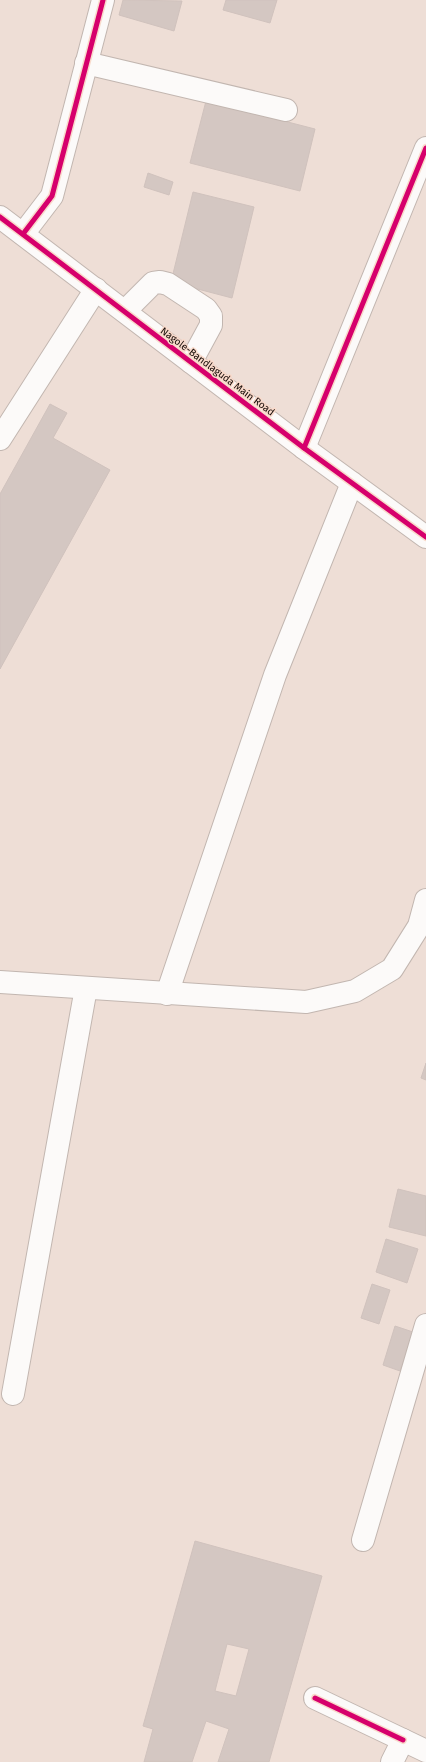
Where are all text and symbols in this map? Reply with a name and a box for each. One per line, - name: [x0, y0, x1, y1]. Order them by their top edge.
- street label: Nagole-Bandlaguda Main Road: [158, 325, 277, 419]

